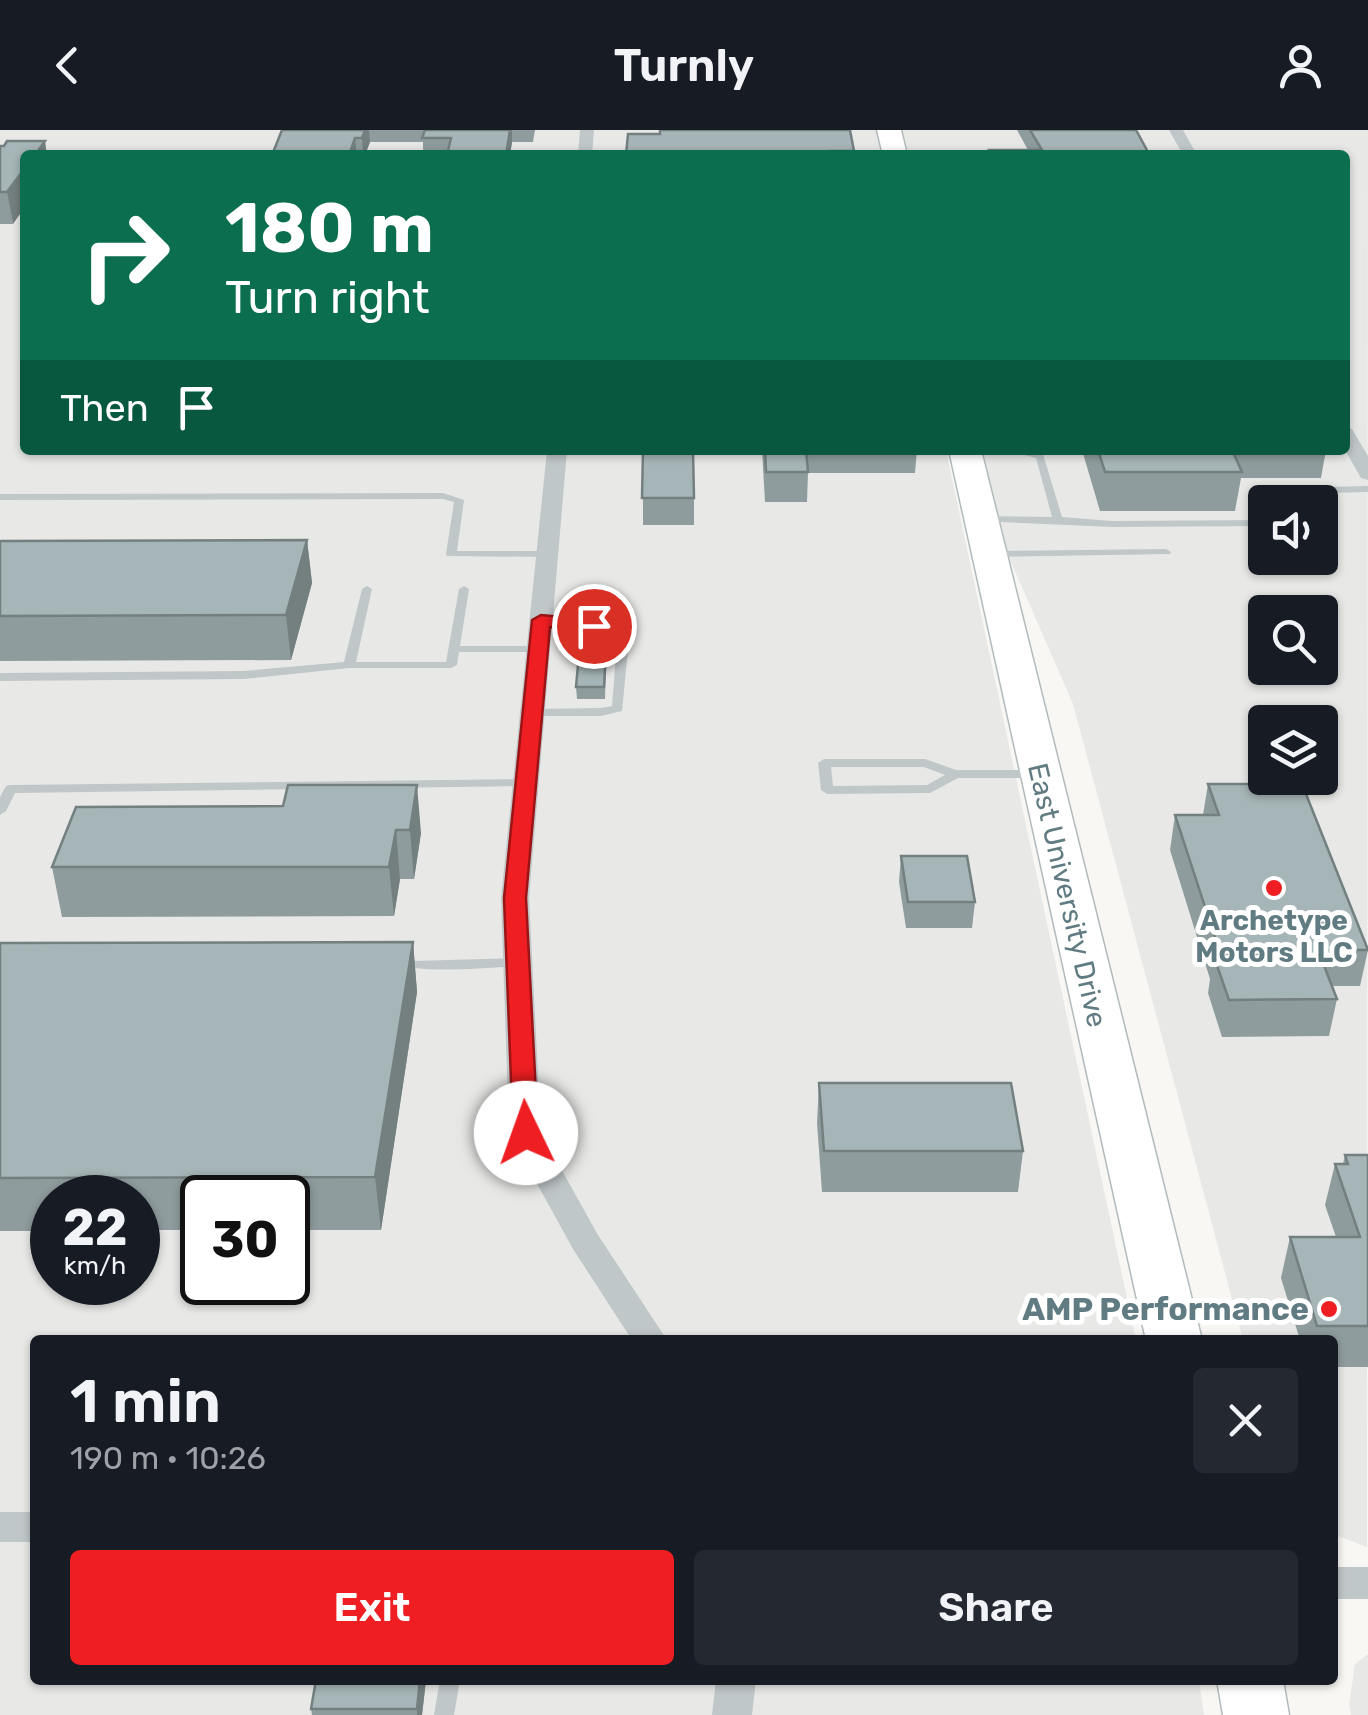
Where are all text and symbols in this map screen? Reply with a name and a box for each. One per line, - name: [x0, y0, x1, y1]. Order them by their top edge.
- icon: back: [40, 38, 95, 93]
- icon: person: [1273, 38, 1328, 93]
- text: Turnly: [614, 39, 754, 92]
- text: 180 m: [225, 187, 434, 270]
- icon: right: [60, 190, 190, 320]
- text: Turn right: [225, 271, 429, 324]
- icon: arrive: [169, 380, 224, 435]
- text: Then: [60, 385, 149, 431]
- map controls: [1248, 485, 1338, 795]
- button: sound: [1248, 485, 1338, 575]
- pin: [552, 584, 637, 669]
- button: search: [1248, 595, 1338, 685]
- icon: arrive: [567, 599, 622, 654]
- button: layers: [1248, 705, 1338, 795]
- street label: East University Drive: [1021, 760, 1114, 1030]
- marker: Archetype Motors LLC: [1263, 877, 1285, 899]
- place label: Archetype Motors LLC: [1195, 904, 1353, 969]
- position arrow: [474, 1081, 578, 1185]
- speed limit sign: 30: [180, 1175, 310, 1305]
- text: 22: [63, 1198, 128, 1258]
- text: km/h: [64, 1251, 126, 1280]
- place label: AMP Performance: [1022, 1290, 1309, 1328]
- marker: AMP Performance: [1318, 1298, 1340, 1320]
- text: 1 min: [70, 1366, 221, 1437]
- button: close: [1193, 1368, 1298, 1473]
- text: 190 m · 10:26: [70, 1439, 266, 1477]
- button: Exit: [70, 1550, 674, 1665]
- button: Share: [694, 1550, 1298, 1665]

